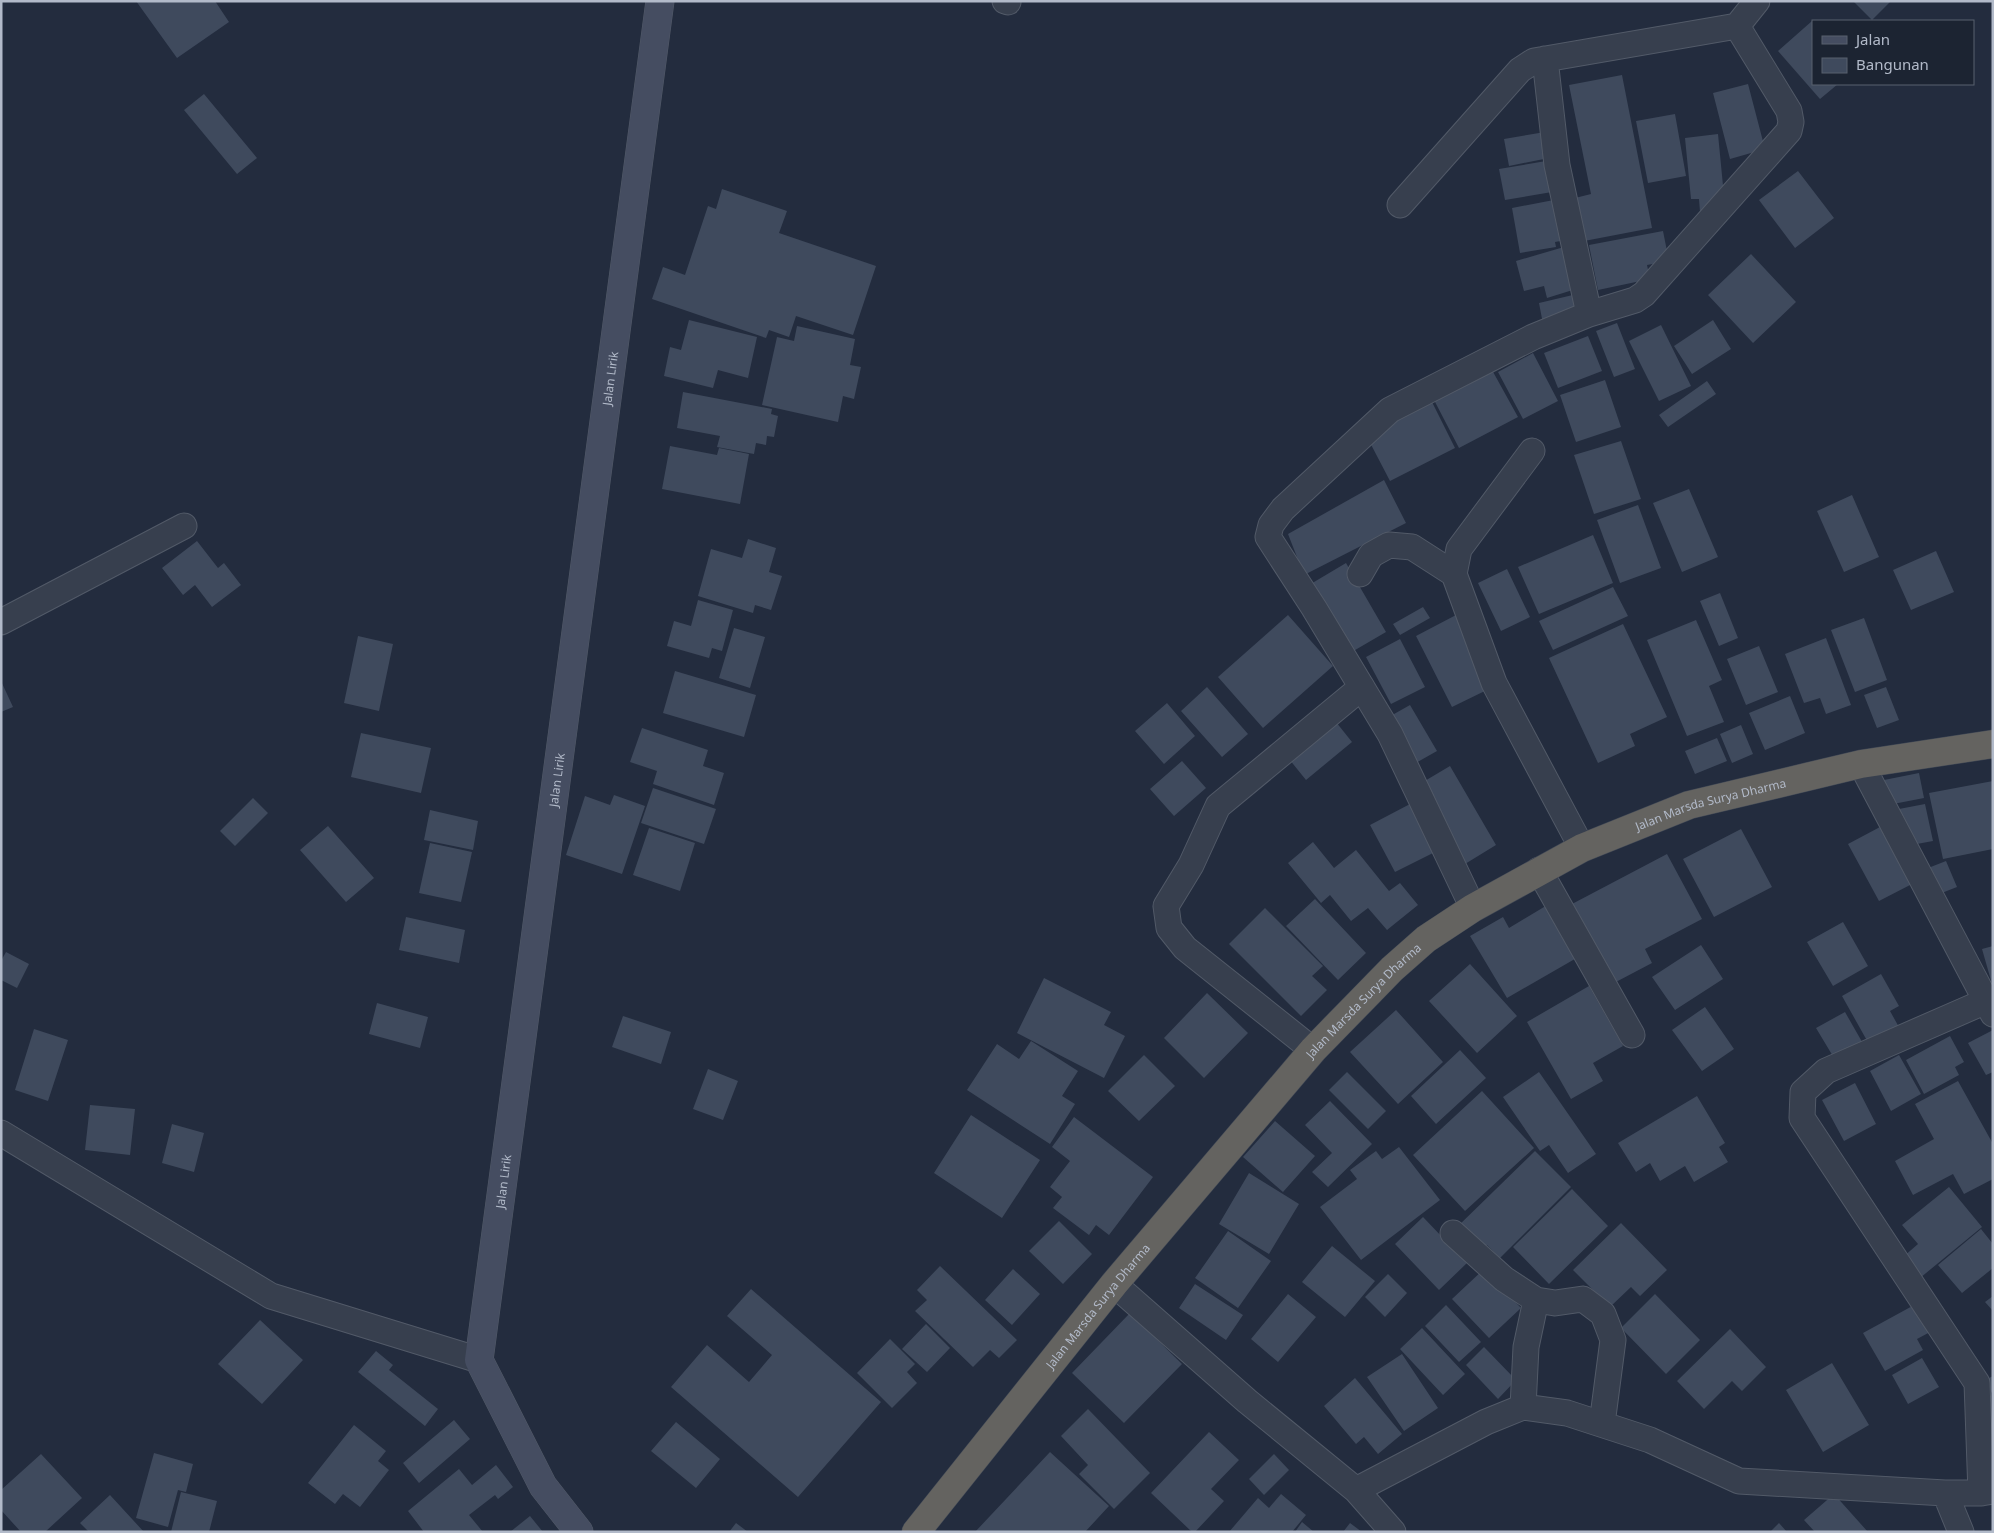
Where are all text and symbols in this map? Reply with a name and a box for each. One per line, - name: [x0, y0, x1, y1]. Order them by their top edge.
- legend: [1812, 20, 1974, 85]
- text: Jalan: [1854, 29, 1890, 49]
- text: Bangunan: [1856, 54, 1929, 74]
- street label: Jalan Lirik: [598, 350, 622, 407]
- street label: Jalan Lirik: [544, 751, 568, 809]
- street label: Jalan Marsda Surya Dharma: [1632, 774, 1788, 835]
- street label: Jalan Marsda Surya Dharma: [1301, 939, 1424, 1062]
- street label: Jalan Lirik: [491, 1153, 515, 1210]
- street label: Jalan Marsda Surya Dharma: [1041, 1240, 1154, 1373]

